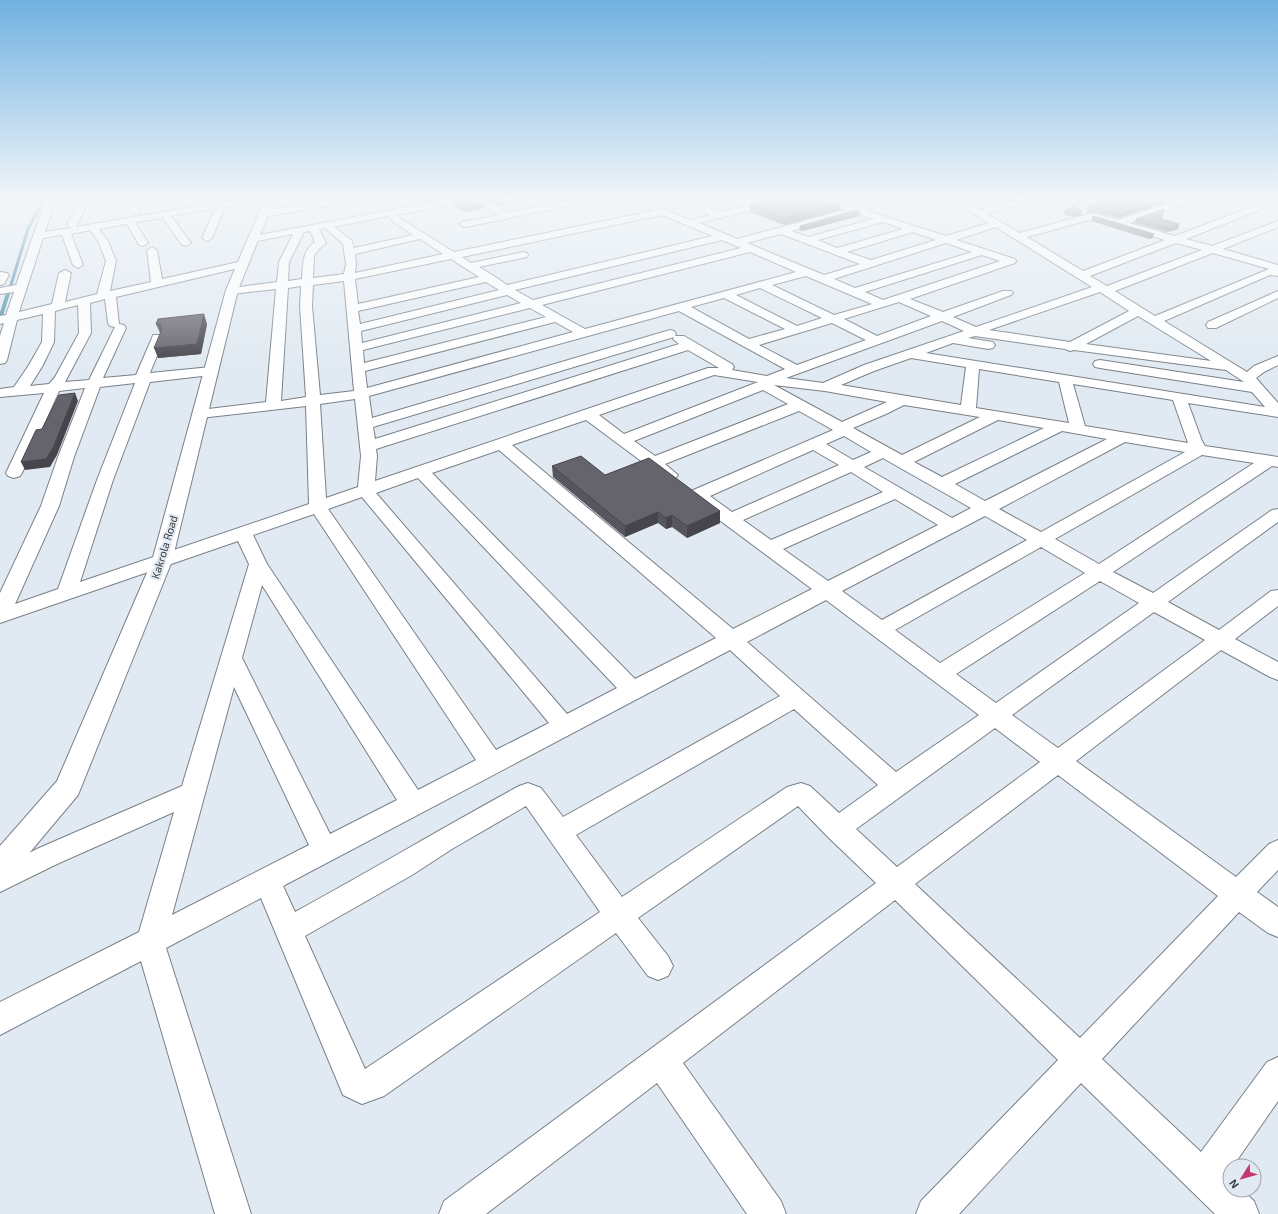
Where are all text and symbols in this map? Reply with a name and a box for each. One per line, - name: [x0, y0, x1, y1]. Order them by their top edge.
- street label: Kakrola Road: [148, 514, 180, 580]
- north arrow: [1222, 1158, 1262, 1198]
- text: N: [1226, 1177, 1241, 1191]

